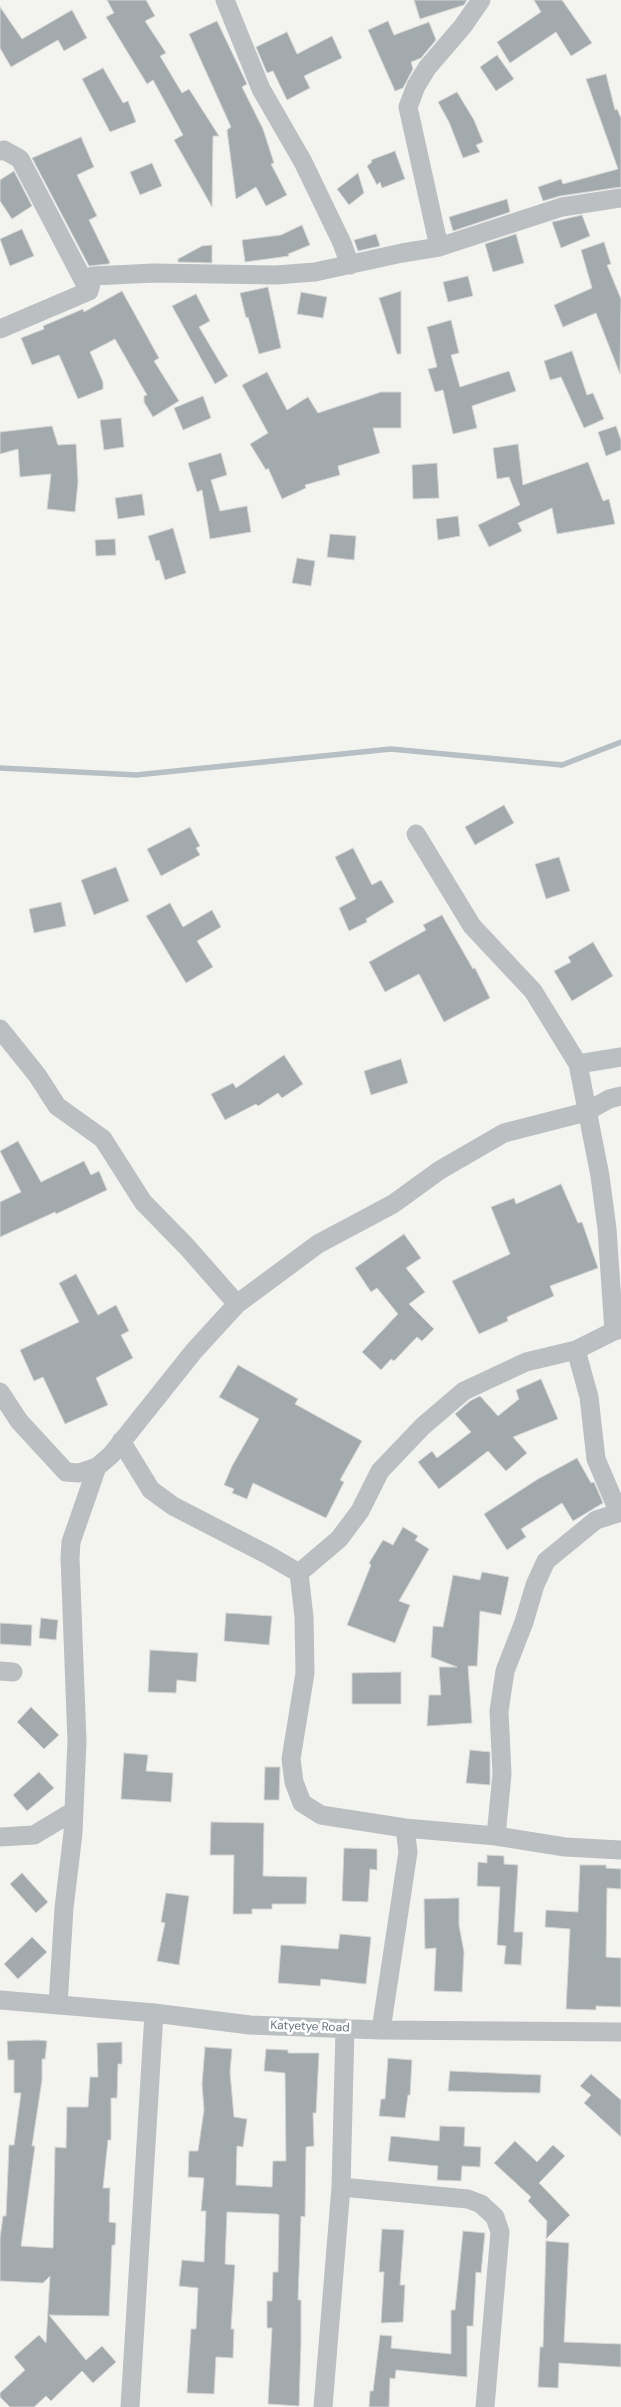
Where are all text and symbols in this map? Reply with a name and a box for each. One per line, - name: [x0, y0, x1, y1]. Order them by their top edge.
- street label: Katyetye Road: [270, 2018, 350, 2036]

